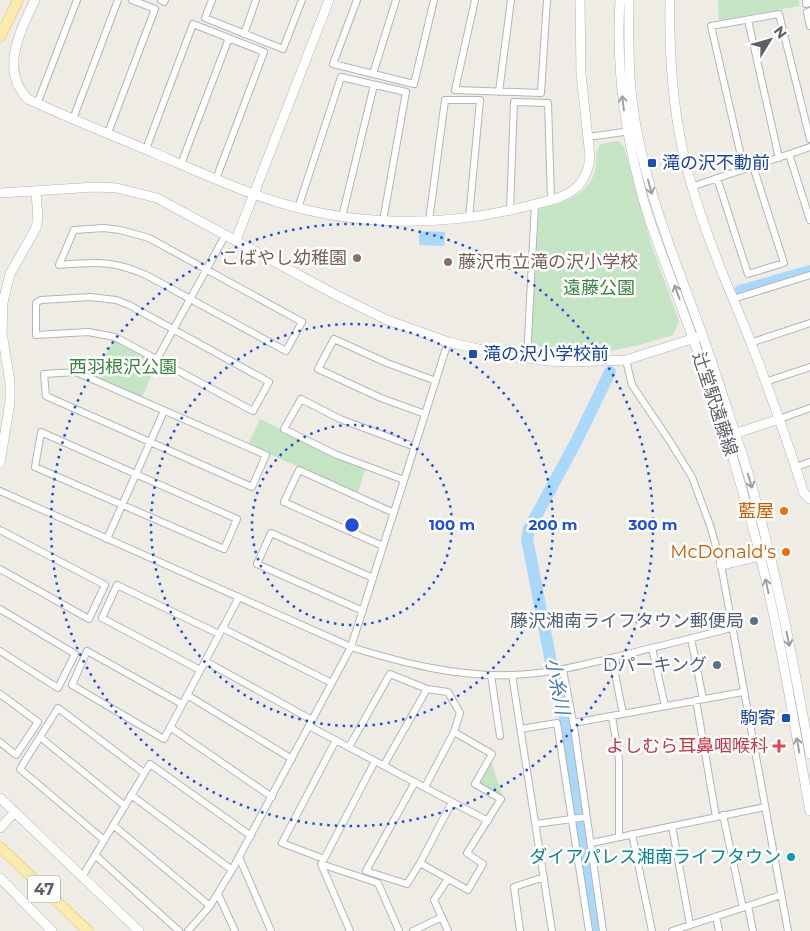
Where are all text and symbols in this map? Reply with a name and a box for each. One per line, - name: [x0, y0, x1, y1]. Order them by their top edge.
- north arrow: [745, 15, 795, 65]
- text: N: [770, 22, 791, 42]
- one-way arrow: [618, 95, 628, 111]
- place label: 滝の沢不動前: [662, 152, 770, 174]
- marker: 滝の沢不動前: [646, 157, 658, 169]
- one-way arrow: [646, 178, 656, 194]
- place label: こばやし幼稚園: [221, 247, 347, 269]
- place label: 藤沢市立滝の沢小学校: [458, 251, 638, 273]
- marker: こばやし幼稚園: [351, 252, 363, 264]
- marker: 藤沢市立滝の沢小学校: [442, 256, 454, 268]
- park label: 遠藤公園: [563, 277, 635, 299]
- one-way arrow: [672, 285, 681, 301]
- place label: 滝の沢小学校前: [483, 343, 609, 365]
- marker: 滝の沢小学校前: [467, 348, 479, 360]
- street label: 辻堂駅遠藤線: [688, 349, 742, 459]
- park label: 西羽根沢公園: [69, 356, 177, 378]
- one-way arrow: [746, 473, 755, 489]
- place label: 藍屋: [738, 500, 774, 522]
- marker: 藍屋: [778, 505, 790, 517]
- text: 100 m: [429, 515, 475, 534]
- text: 200 m: [528, 515, 578, 534]
- text: 300 m: [627, 515, 678, 534]
- centre of rings: [343, 516, 361, 534]
- place label: McDonald's: [670, 541, 776, 563]
- marker: McDonald's: [780, 546, 792, 558]
- one-way arrow: [762, 578, 771, 594]
- place label: 藤沢湘南ライフタウン郵便局: [510, 610, 744, 632]
- marker: 藤沢湘南ライフタウン郵便局: [748, 615, 760, 627]
- one-way arrow: [784, 631, 794, 647]
- place label: Dパーキング: [603, 654, 707, 676]
- water label: 小糸川: [541, 656, 575, 718]
- marker: Dパーキング: [711, 659, 723, 671]
- place label: 駒寄: [740, 707, 776, 729]
- marker: 駒寄: [780, 712, 792, 724]
- place label: よしむら耳鼻咽喉科: [606, 735, 768, 757]
- one-way arrow: [793, 738, 803, 754]
- marker: よしむら耳鼻咽喉科: [772, 739, 786, 753]
- place label: ダイアパレス湘南ライフタウン: [529, 846, 781, 868]
- marker: ダイアパレス湘南ライフタウン: [785, 851, 797, 863]
- road number: 47: [28, 876, 60, 902]

